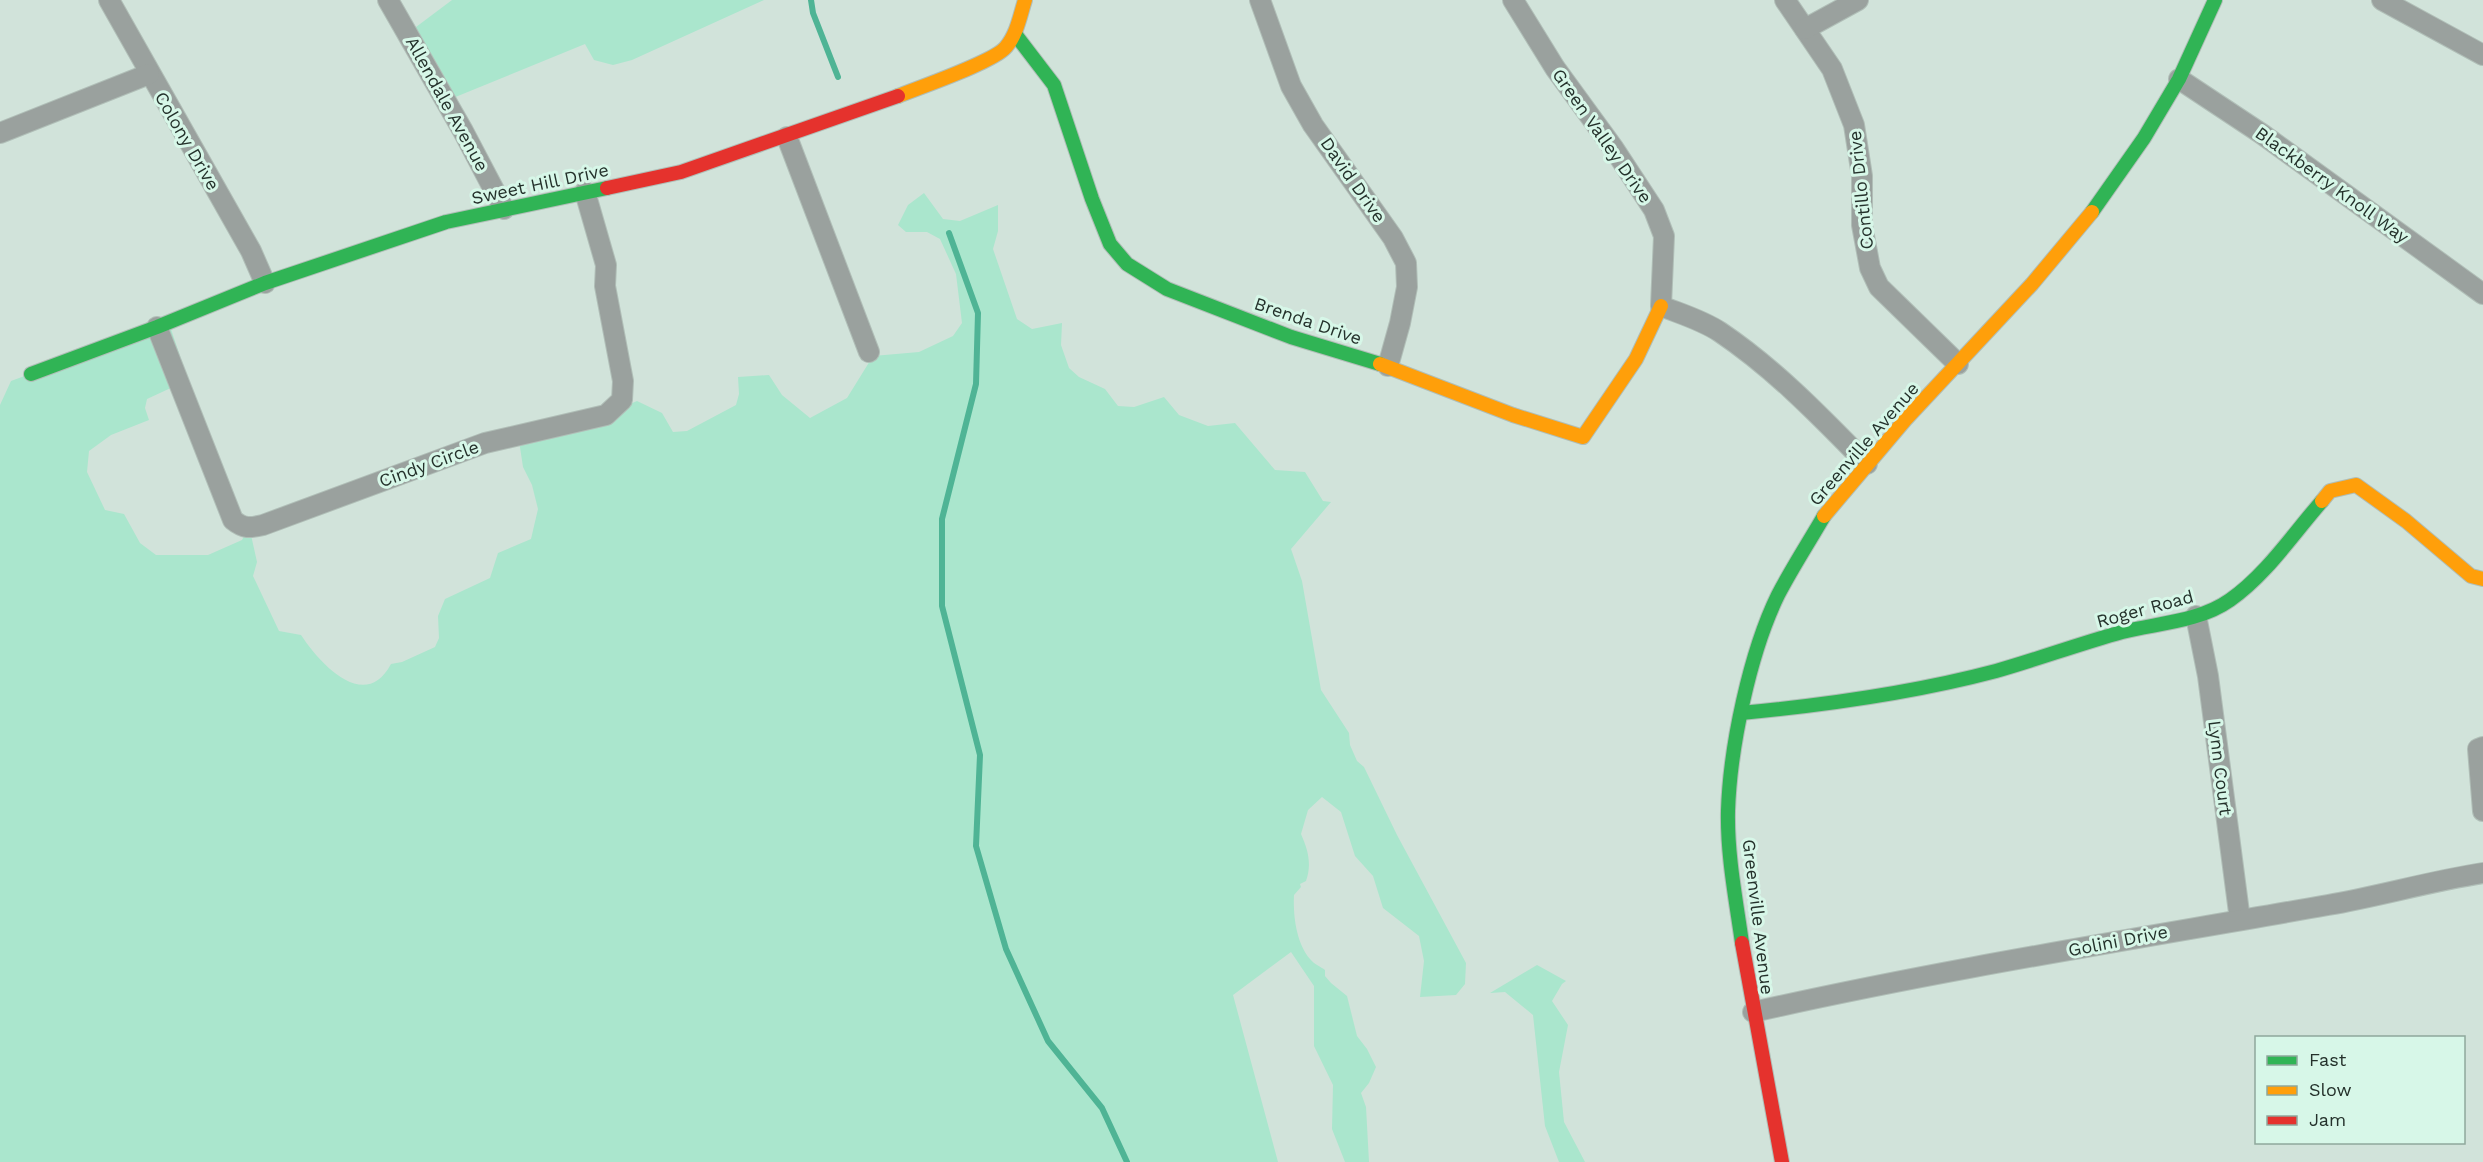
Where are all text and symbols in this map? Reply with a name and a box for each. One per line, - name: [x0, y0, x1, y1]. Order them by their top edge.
- street label: Allendale Avenue: [402, 33, 493, 175]
- street label: Green Valley Drive: [1548, 65, 1657, 207]
- street label: Colony Drive: [151, 88, 224, 194]
- street label: Blackberry Knoll Way: [2252, 122, 2414, 248]
- street label: Contillo Drive: [1844, 130, 1877, 250]
- street label: David Drive: [1316, 133, 1390, 226]
- street label: Sweet Hill Drive: [469, 159, 610, 208]
- street label: Brenda Drive: [1252, 292, 1365, 349]
- street label: Greenville Avenue: [1804, 378, 1923, 510]
- street label: Cindy Circle: [376, 436, 482, 491]
- street label: Roger Road: [2094, 586, 2196, 632]
- street label: Lynn Court: [2204, 719, 2237, 817]
- street label: Greenville Avenue: [1739, 838, 1778, 996]
- street label: Golini Drive: [2066, 921, 2169, 960]
- legend: [2255, 1036, 2465, 1144]
- text: Fast: [2309, 1049, 2347, 1070]
- text: Slow: [2309, 1079, 2352, 1100]
- text: Jam: [2309, 1109, 2346, 1130]

